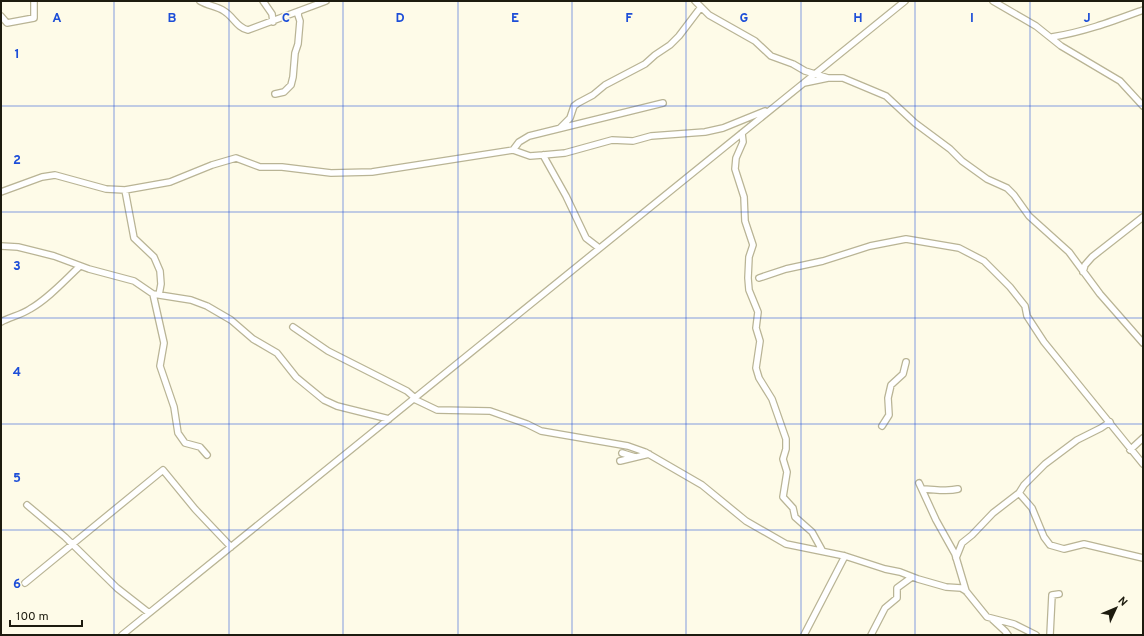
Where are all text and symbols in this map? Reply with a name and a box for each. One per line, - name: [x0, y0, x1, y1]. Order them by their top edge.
- text: A: [52, 11, 62, 27]
- text: B: [168, 11, 177, 27]
- text: C: [282, 11, 290, 27]
- text: D: [395, 11, 405, 27]
- text: E: [511, 11, 519, 27]
- text: F: [625, 11, 633, 27]
- text: G: [740, 11, 749, 27]
- text: H: [853, 11, 863, 27]
- text: I: [970, 11, 974, 27]
- text: J: [1083, 11, 1091, 27]
- text: 1: [14, 47, 20, 63]
- text: 2: [13, 153, 21, 169]
- text: 3: [13, 259, 21, 275]
- text: 4: [13, 365, 21, 381]
- text: 5: [13, 471, 21, 487]
- text: 6: [13, 577, 21, 593]
- north arrow: [1096, 588, 1136, 628]
- text: N: [1115, 594, 1130, 609]
- scale bar: [10, 602, 82, 628]
- text: 100 m: [16, 609, 49, 625]

